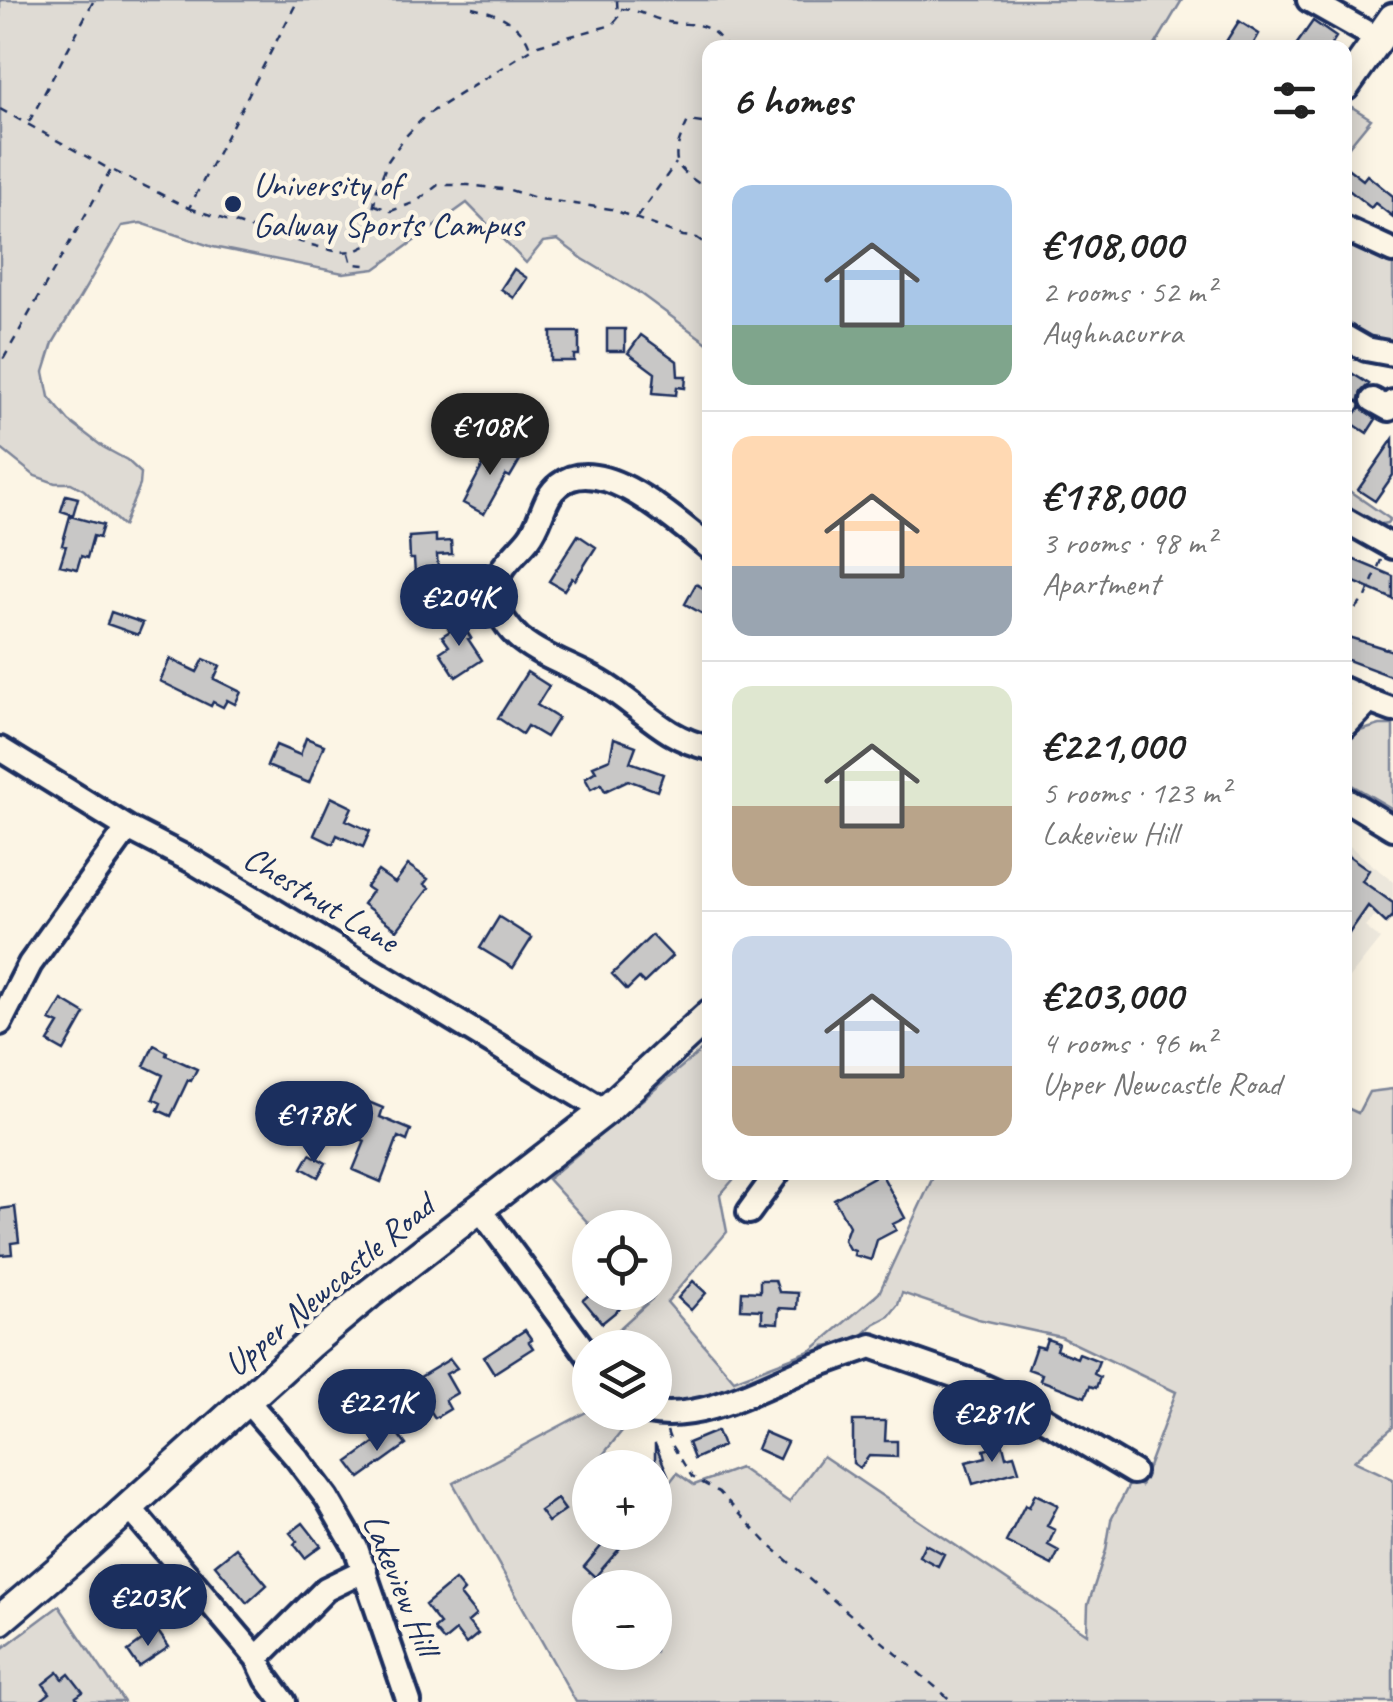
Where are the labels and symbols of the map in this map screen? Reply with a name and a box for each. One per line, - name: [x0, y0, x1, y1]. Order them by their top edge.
- place label: University of Galway Sports Campus: [253, 162, 525, 247]
- marker: University of Galway Sports Campus: [222, 193, 244, 215]
- pin: €108K: [420, 393, 560, 478]
- pin: €204K: [389, 564, 529, 649]
- street label: Chestnut Lane: [235, 835, 409, 964]
- pin: €178K: [244, 1081, 384, 1166]
- street label: Upper Newcastle Road: [214, 1180, 448, 1386]
- pin: €221K: [307, 1369, 447, 1454]
- pin: €281K: [922, 1380, 1062, 1465]
- street label: Lakeview Hill: [352, 1507, 452, 1667]
- pin: €203K: [78, 1564, 218, 1649]

